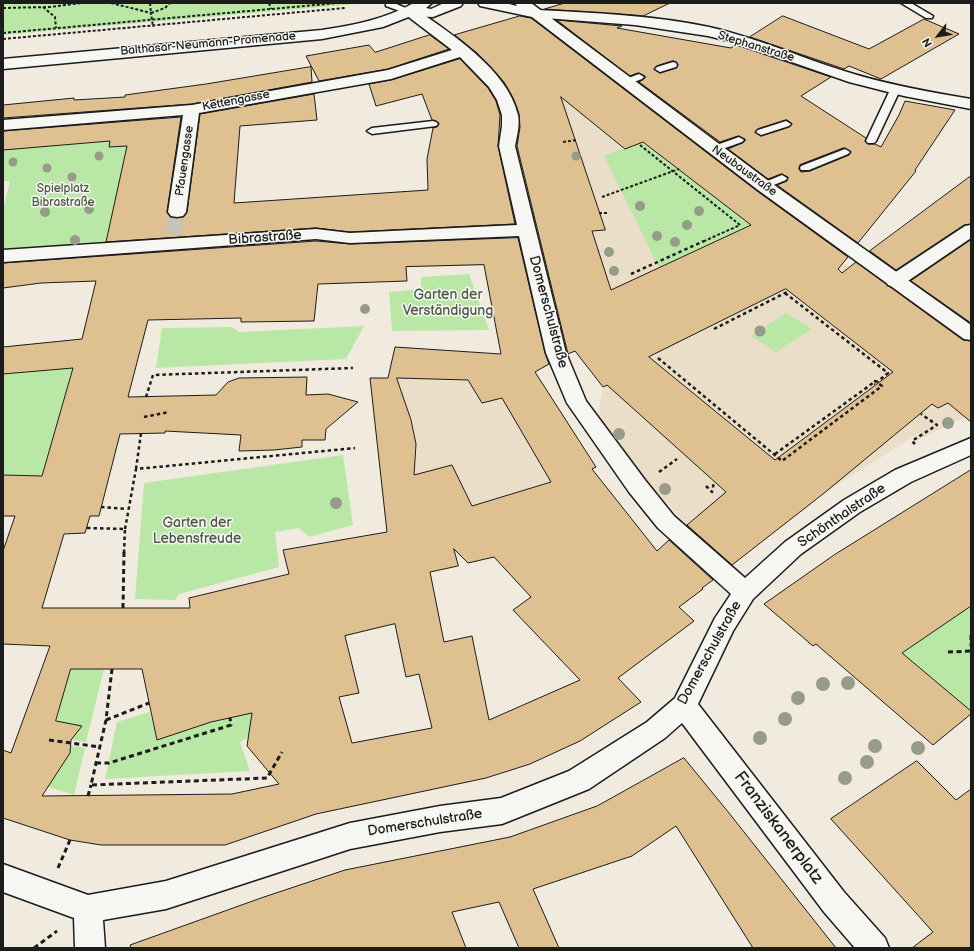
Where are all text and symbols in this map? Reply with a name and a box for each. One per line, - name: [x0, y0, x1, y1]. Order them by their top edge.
- north arrow: [918, 16, 958, 56]
- street label: Balthasar-Neumann-Promenade: [120, 29, 296, 59]
- street label: Stephanstraße: [716, 29, 796, 65]
- text: N: [920, 36, 935, 49]
- street label: Kettengasse: [201, 87, 271, 115]
- street label: Pfauengasse: [173, 125, 197, 197]
- street label: Neubaustraße: [708, 142, 780, 200]
- park label: Spielplatz Bibrastraße: [32, 182, 94, 210]
- street label: Bibrastraße: [228, 227, 302, 249]
- street label: Domerschulstraße: [525, 254, 571, 370]
- park label: Garten der Verständigung: [403, 287, 493, 320]
- street label: Schönthalstraße: [795, 480, 889, 552]
- park label: Garten der Lebensfreude: [153, 515, 241, 548]
- street label: Domerschulstraße: [675, 598, 745, 708]
- street label: Franziskanerplatz: [729, 768, 827, 888]
- street label: Domerschulstraße: [366, 806, 484, 840]

